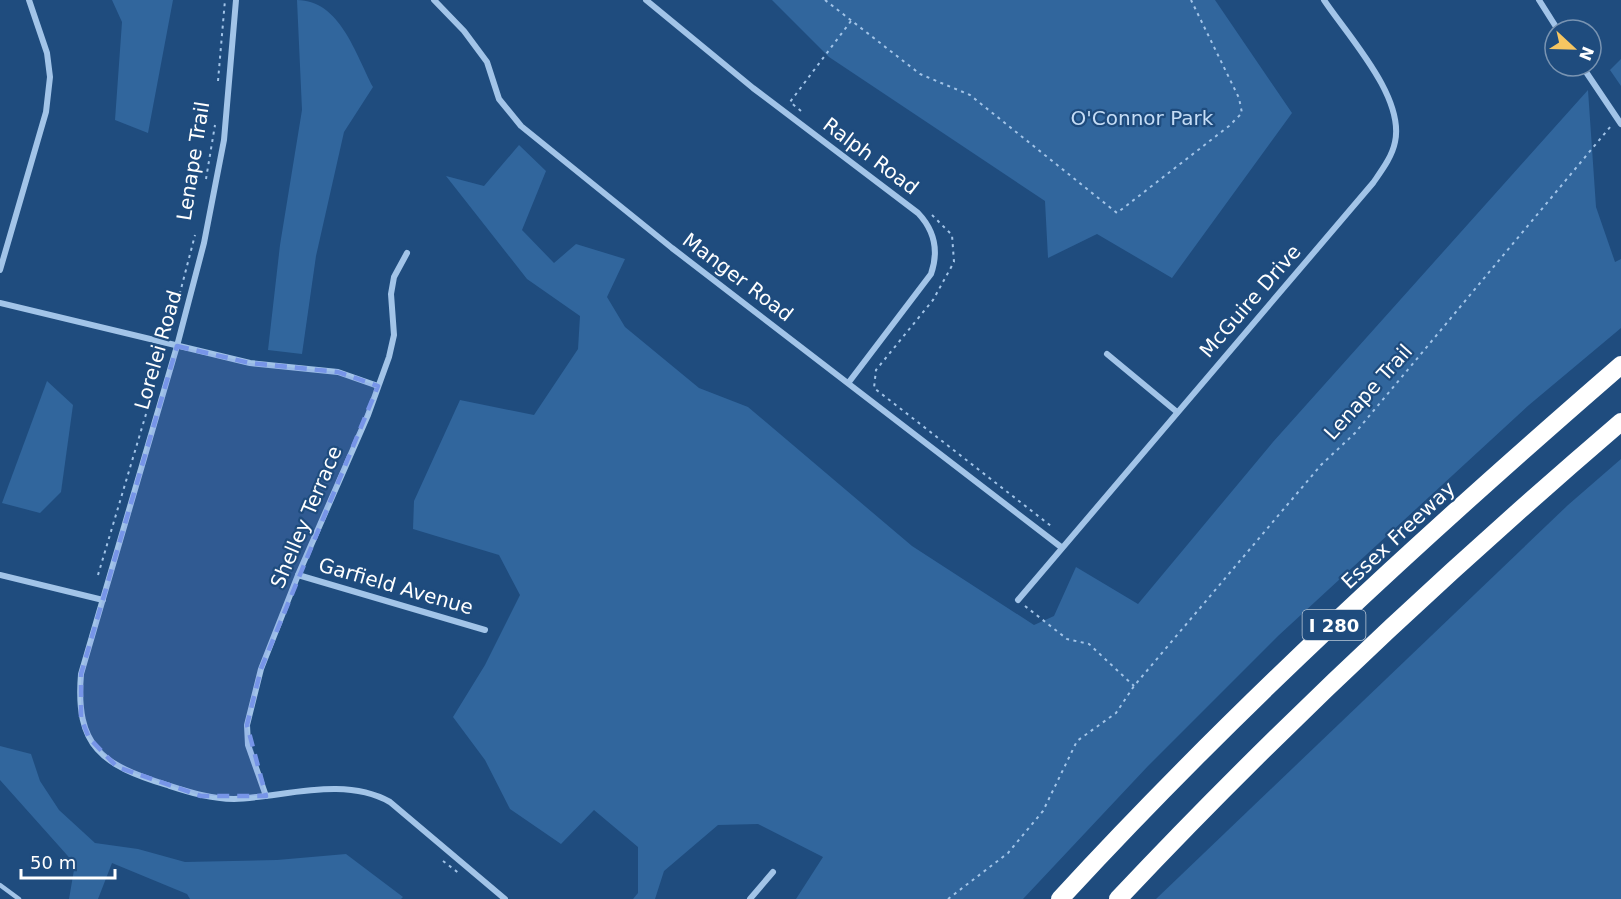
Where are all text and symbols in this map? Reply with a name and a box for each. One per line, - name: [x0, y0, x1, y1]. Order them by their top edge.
- north arrow: [1543, 18, 1603, 78]
- text: N: [1575, 44, 1598, 63]
- street label: Lenape Trail: [172, 100, 214, 222]
- park label: O'Connor Park: [1071, 106, 1214, 130]
- street label: Ralph Road: [819, 112, 923, 200]
- street label: Manger Road: [678, 228, 798, 326]
- street label: McGuire Drive: [1194, 240, 1306, 362]
- street label: Lorelei Road: [130, 288, 186, 412]
- street label: Lenape Trail: [1319, 339, 1417, 445]
- street label: Shelley Terrace: [265, 442, 347, 592]
- street label: Essex Freeway: [1336, 476, 1460, 594]
- street label: Garfield Avenue: [316, 552, 476, 620]
- road number: I 280: [1302, 610, 1366, 640]
- scale bar: [21, 842, 116, 880]
- text: 50 m: [30, 852, 76, 873]

